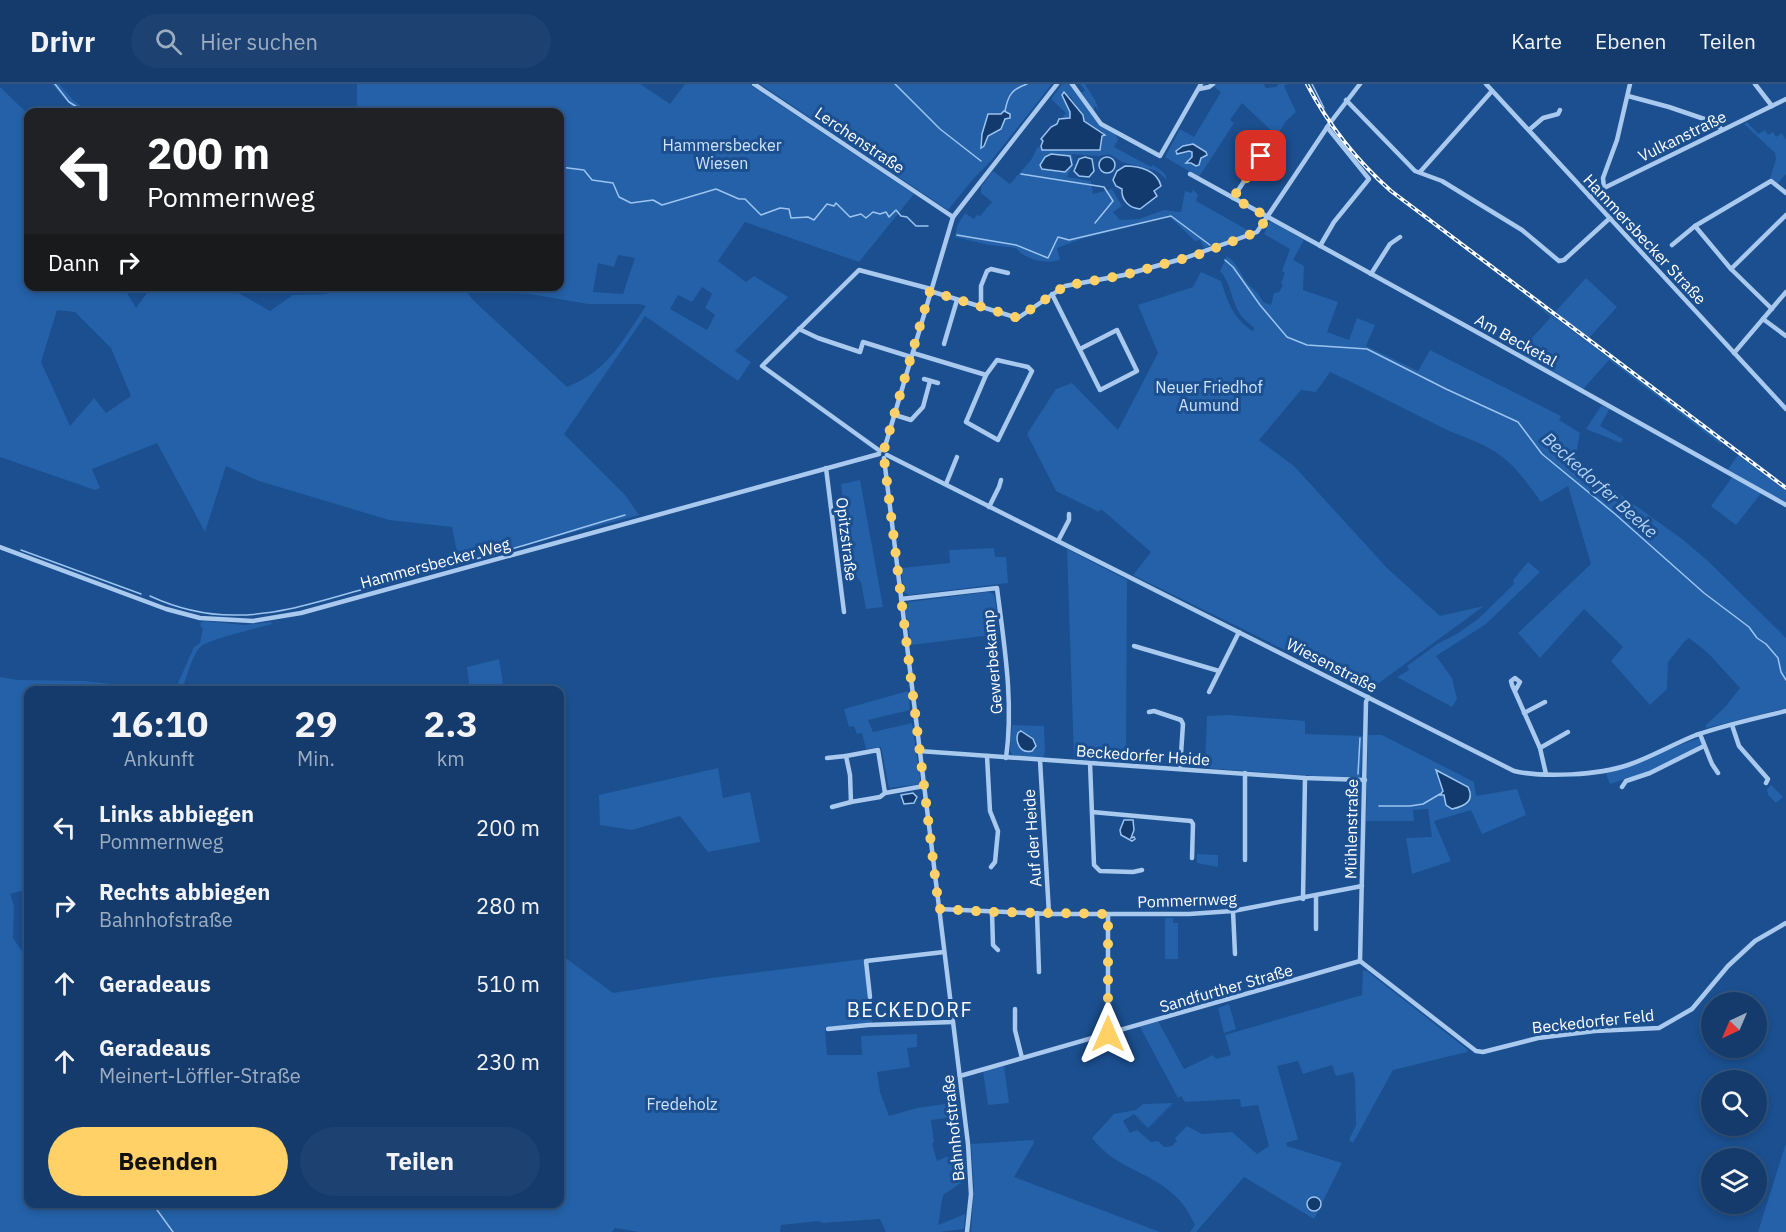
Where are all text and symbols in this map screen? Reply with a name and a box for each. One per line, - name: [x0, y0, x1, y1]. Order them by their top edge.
- search box: [131, 14, 551, 68]
- text: Drivr: [30, 23, 95, 60]
- icon: search: [152, 25, 185, 58]
- text: Hier suchen: [200, 27, 318, 56]
- text: Karte: [1511, 27, 1562, 55]
- text: Ebenen: [1595, 27, 1666, 55]
- text: Teilen: [1699, 27, 1756, 55]
- street label: Lerchenstraße: [811, 103, 909, 178]
- street label: Vulkanstraße: [1635, 106, 1729, 166]
- text: 200 m: [147, 126, 270, 181]
- pin: [1235, 130, 1286, 181]
- icon: left: [48, 132, 126, 210]
- park label: Hammersbecker Wiesen: [662, 135, 782, 173]
- icon: arrive: [1244, 139, 1277, 172]
- street label: Hammersbecker Straße: [1579, 170, 1711, 309]
- text: Pommernweg: [147, 179, 315, 214]
- icon: right: [112, 246, 145, 279]
- text: Dann: [48, 248, 100, 277]
- street label: Am Becketal: [1471, 309, 1561, 371]
- park label: Neuer Friedhof Aumund: [1155, 377, 1263, 415]
- water label: Beckedorfer Beeke: [1537, 427, 1663, 543]
- street label: Opitzstraße: [832, 496, 862, 582]
- street label: Hammersbecker Weg: [358, 533, 513, 593]
- street label: Gewerbekamp: [977, 609, 1007, 715]
- street label: Wiesenstraße: [1283, 634, 1381, 697]
- text: 16:10: [110, 700, 208, 747]
- text: 29: [294, 700, 338, 747]
- text: 2.3: [424, 700, 478, 747]
- street label: Beckedorfer Heide: [1075, 740, 1211, 770]
- text: Ankunft: [124, 745, 195, 772]
- text: Min.: [297, 745, 335, 772]
- text: km: [437, 745, 465, 772]
- street label: Mühlenstraße: [1340, 779, 1362, 879]
- street label: Auf der Heide: [1019, 788, 1045, 888]
- text: Links abbiegen: [99, 799, 254, 828]
- icon: left: [48, 811, 81, 844]
- text: 200 m: [476, 813, 540, 842]
- text: Pommernweg: [99, 828, 223, 855]
- text: Rechts abbiegen: [99, 877, 270, 906]
- street label: Pommernweg: [1137, 888, 1238, 912]
- icon: right: [48, 889, 81, 922]
- text: 280 m: [476, 891, 540, 920]
- text: Bahnhofstraße: [99, 906, 233, 933]
- street label: Sandfurther Straße: [1157, 959, 1295, 1017]
- icon: ahead: [48, 967, 81, 1000]
- text: Geradeaus: [99, 969, 211, 998]
- text: 510 m: [476, 969, 540, 998]
- north arrow: [1701, 992, 1767, 1058]
- map controls: [1701, 992, 1767, 1214]
- district label: BECKEDORF: [847, 996, 973, 1023]
- position arrow: [1076, 1002, 1140, 1066]
- street label: Beckedorfer Feld: [1531, 1005, 1655, 1037]
- text: Geradeaus: [99, 1033, 211, 1062]
- icon: ahead: [48, 1045, 81, 1078]
- text: 230 m: [476, 1047, 540, 1076]
- text: Meinert-Löffler-Straße: [99, 1062, 301, 1089]
- button: search: [1701, 1070, 1767, 1136]
- street label: Bahnhofstraße: [937, 1074, 969, 1182]
- park label: Fredeholz: [646, 1094, 718, 1114]
- button: Beenden: [48, 1127, 288, 1196]
- button: Teilen: [300, 1127, 540, 1196]
- button: layers: [1701, 1148, 1767, 1214]

